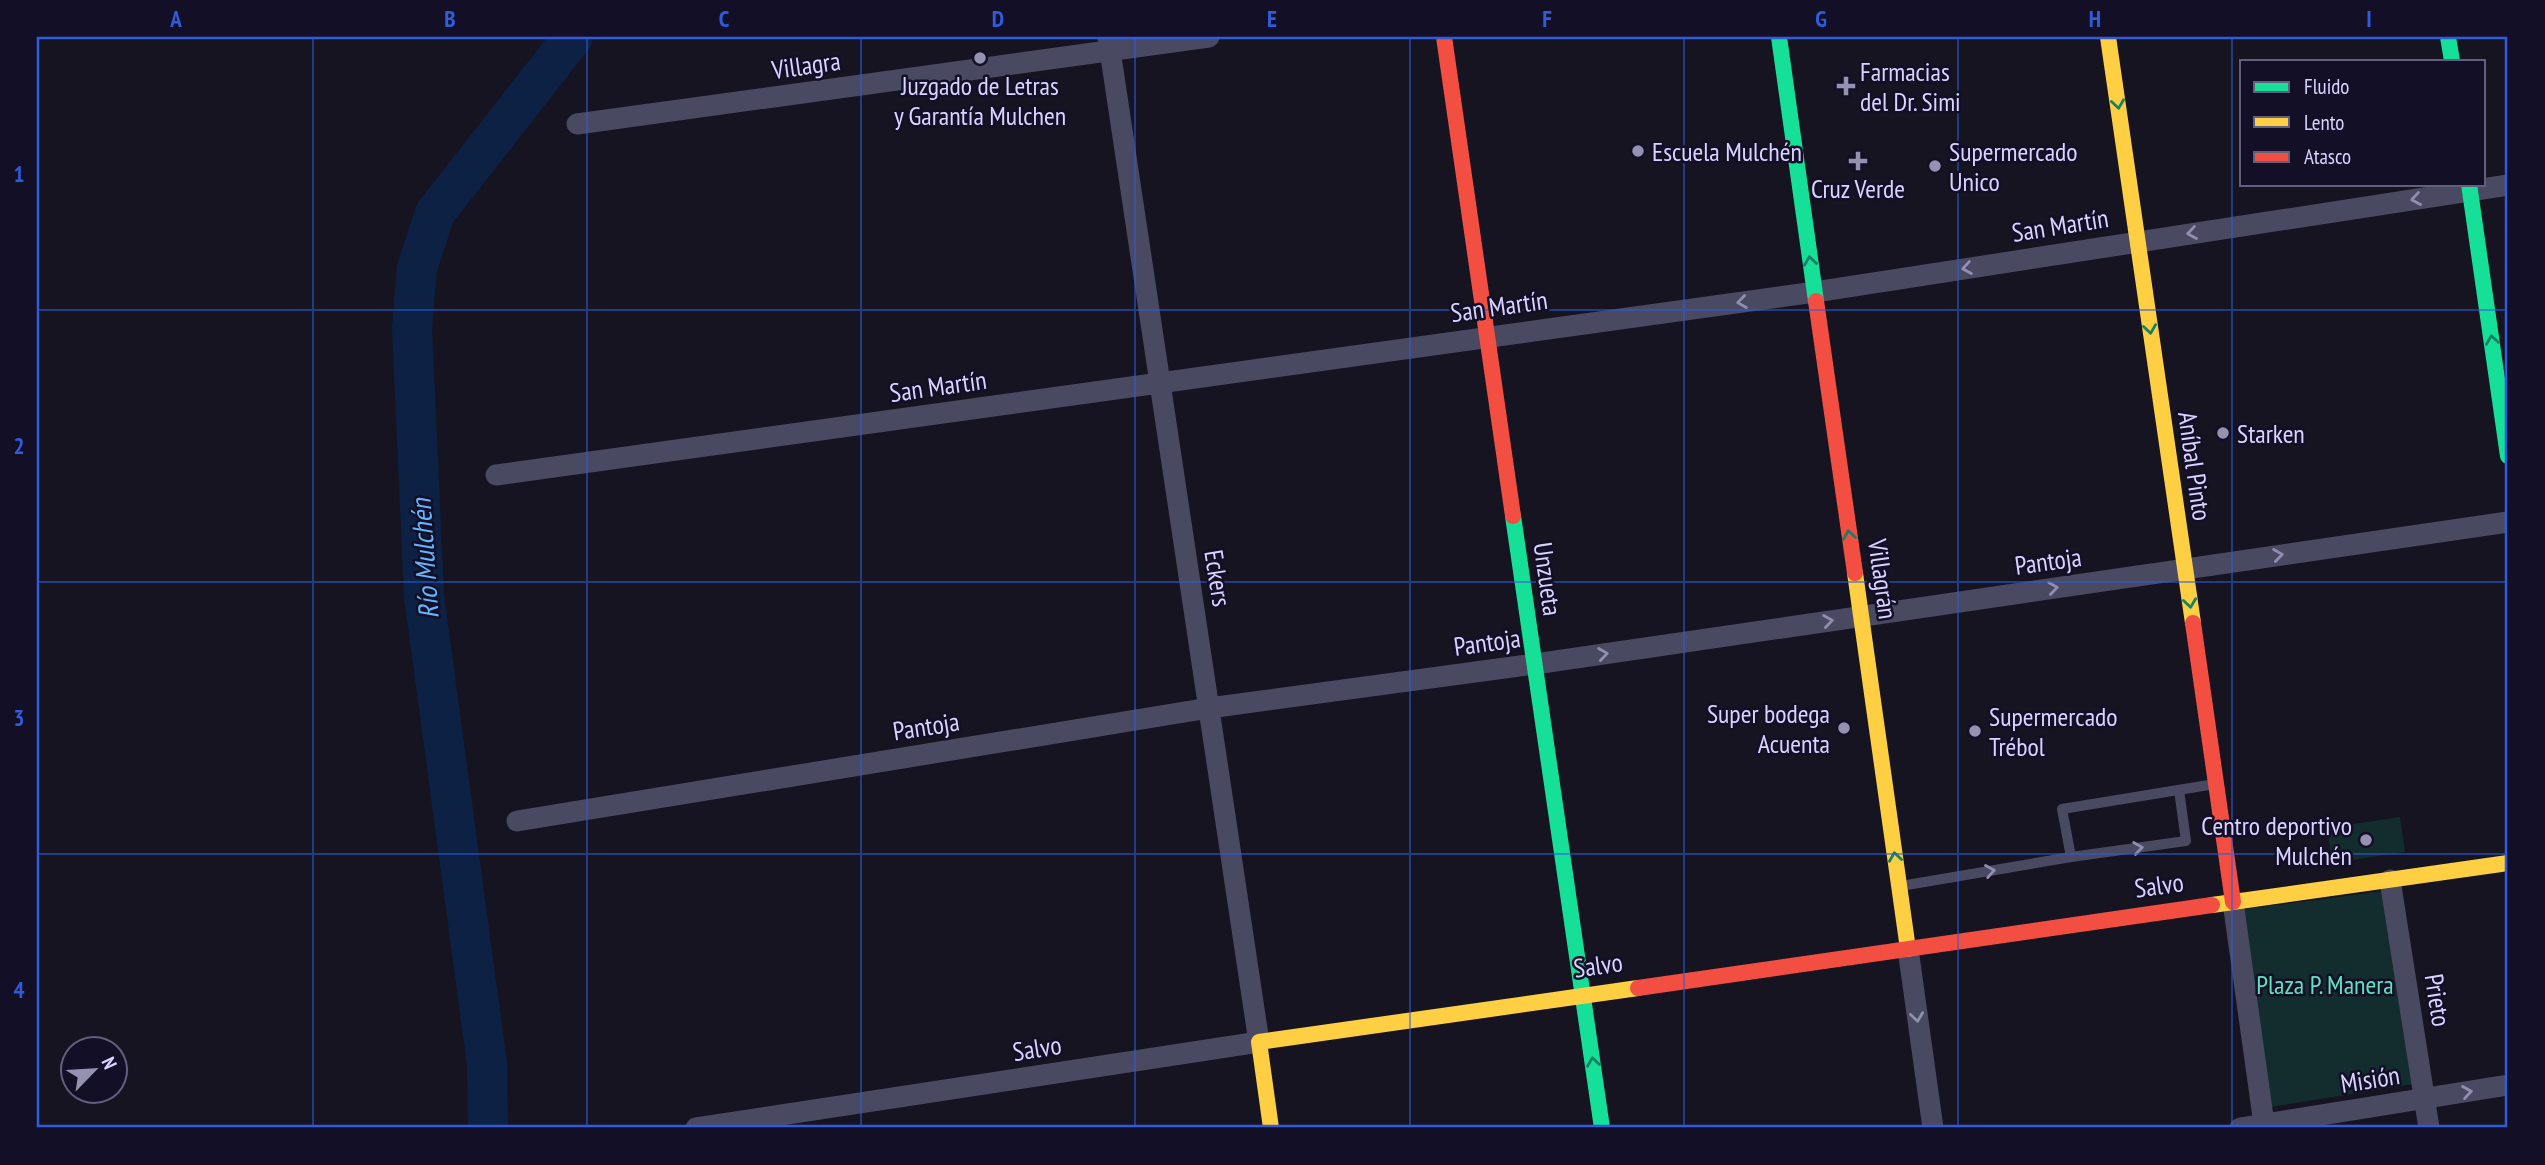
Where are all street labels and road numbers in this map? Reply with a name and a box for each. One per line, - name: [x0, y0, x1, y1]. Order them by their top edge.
- street label: Villagra: [769, 44, 842, 86]
- street label: San Martín: [2009, 201, 2111, 249]
- street label: San Martín: [1448, 283, 1550, 329]
- street label: San Martín: [887, 363, 989, 409]
- street label: Aníbal Pinto: [2171, 409, 2219, 523]
- street label: Villagrán: [1861, 536, 1905, 621]
- street label: Unzueta: [1527, 540, 1569, 618]
- street label: Pantoja: [2013, 540, 2083, 582]
- street label: Eckers: [1197, 547, 1239, 609]
- street label: Pantoja: [1452, 621, 1522, 663]
- street label: Pantoja: [890, 704, 962, 748]
- street label: Salvo: [2132, 865, 2186, 905]
- street label: Salvo: [1571, 945, 1625, 985]
- street label: Prieto: [2418, 971, 2458, 1029]
- street label: Salvo: [1010, 1028, 1064, 1068]
- street label: Misión: [2338, 1058, 2402, 1100]

